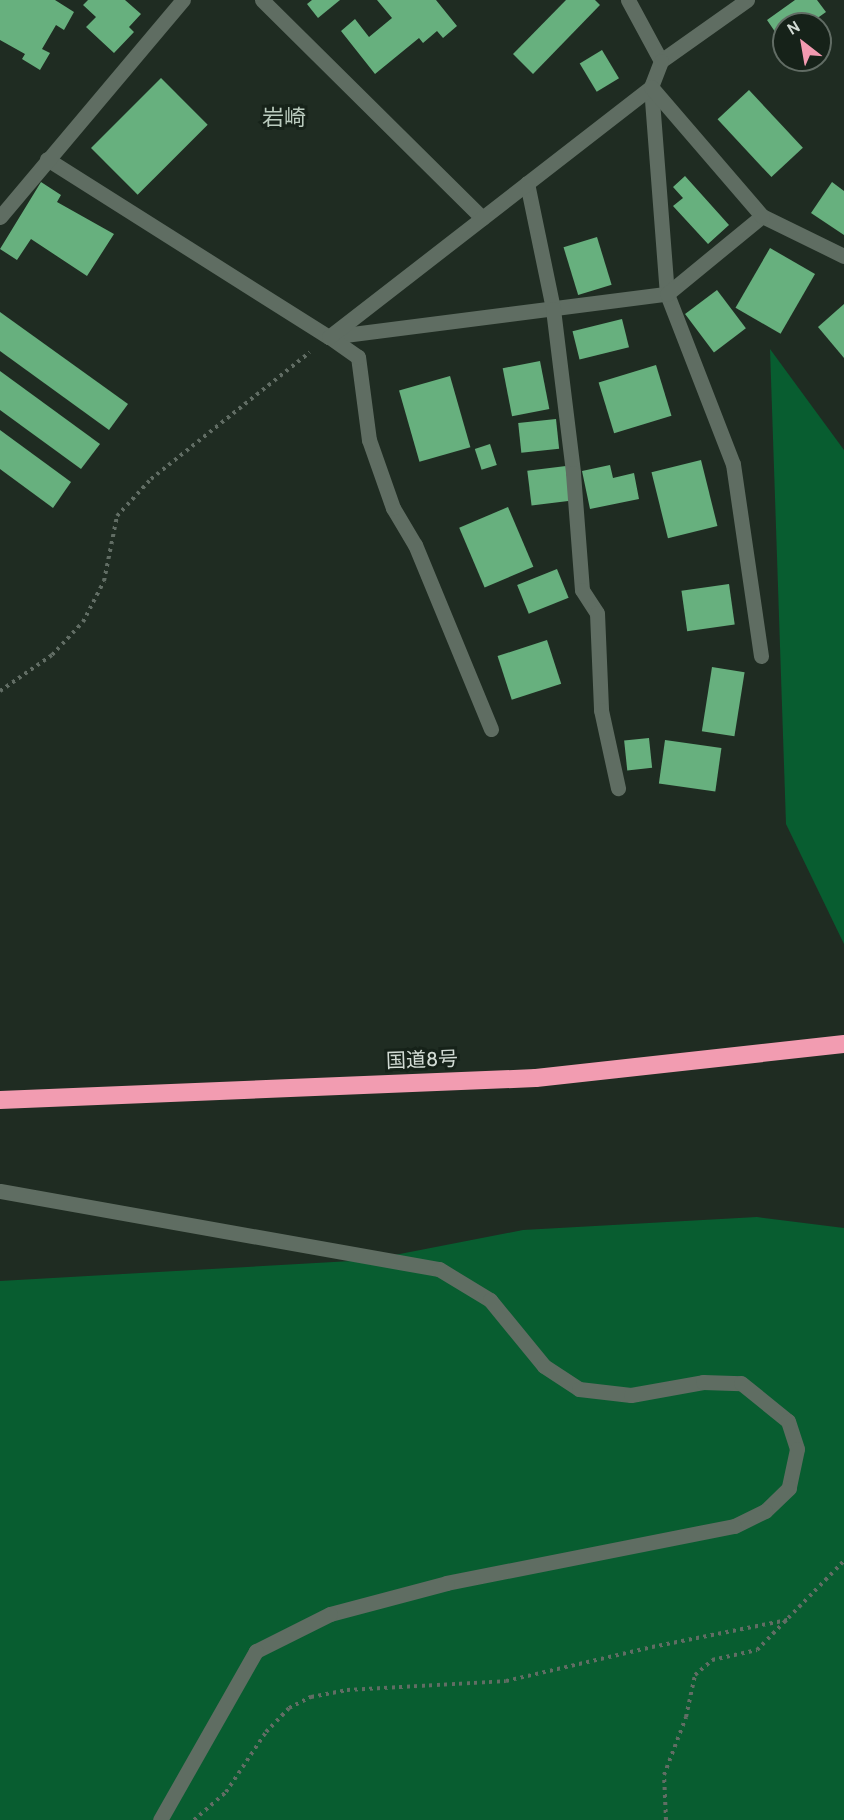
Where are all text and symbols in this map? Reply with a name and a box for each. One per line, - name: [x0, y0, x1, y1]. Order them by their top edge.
- north arrow: [772, 12, 832, 72]
- text: N: [784, 17, 803, 39]
- district label: 岩崎: [262, 105, 306, 131]
- street label: 国道8号: [386, 1047, 458, 1073]

